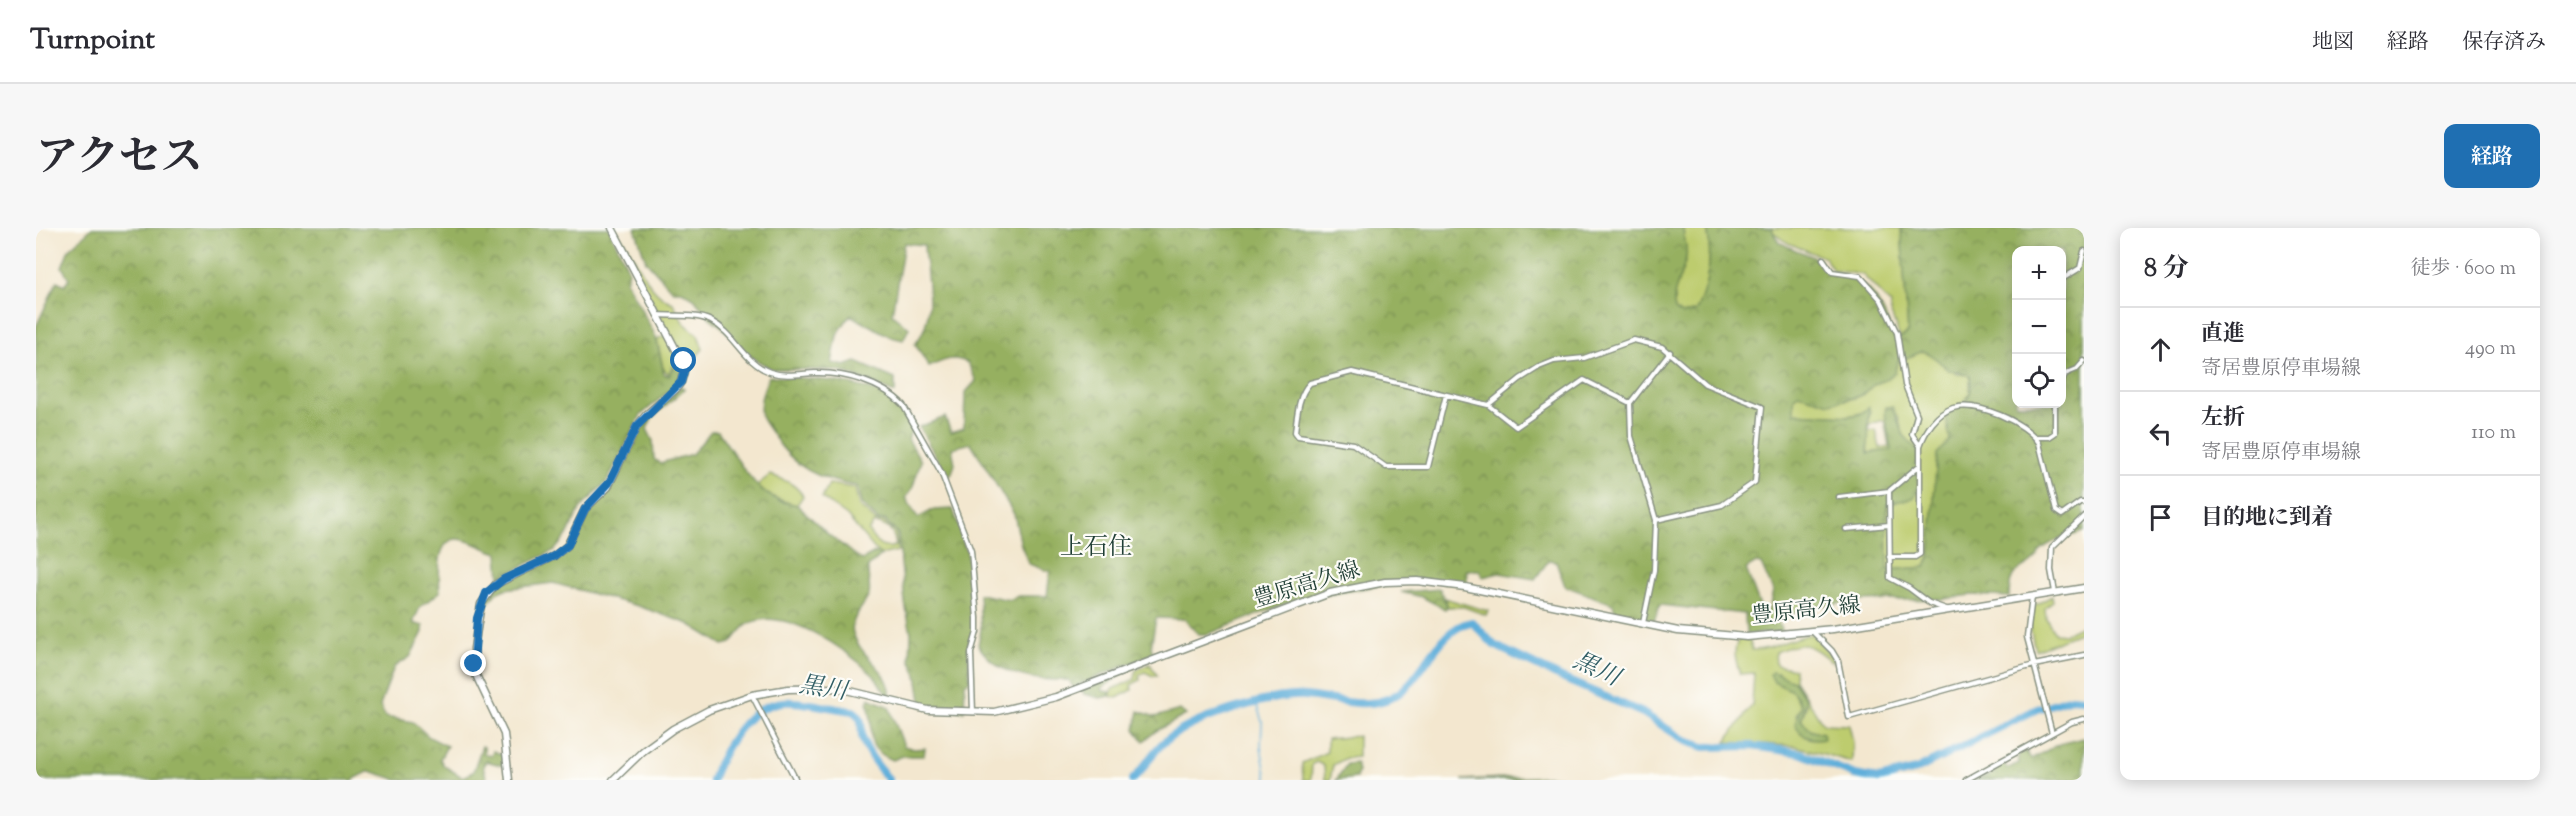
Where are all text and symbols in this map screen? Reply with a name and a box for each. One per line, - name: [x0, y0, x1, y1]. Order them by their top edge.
- text: Turnpoint: [30, 21, 155, 61]
- text: 地図: [2312, 28, 2354, 58]
- text: 経路: [2387, 28, 2429, 58]
- text: 保存済み: [2462, 28, 2546, 58]
- button: 経路: [2444, 124, 2540, 188]
- text: アクセス: [36, 130, 203, 190]
- map controls: [2012, 246, 2066, 408]
- button: +: [2012, 246, 2066, 300]
- text: 8 分: [2144, 251, 2189, 288]
- text: 徒歩 · 600 m: [2411, 255, 2516, 284]
- button: −: [2012, 300, 2066, 354]
- text: 直進: [2201, 319, 2245, 351]
- icon: ahead: [2144, 333, 2177, 366]
- text: 490 m: [2465, 335, 2516, 364]
- route start: [670, 347, 696, 373]
- button: locate: [2012, 354, 2066, 408]
- text: 寄居豊原停車場線: [2201, 355, 2361, 384]
- text: 左折: [2201, 403, 2245, 435]
- icon: left: [2144, 417, 2177, 450]
- text: 110 m: [2471, 419, 2516, 448]
- text: 寄居豊原停車場線: [2201, 439, 2361, 468]
- icon: arrive: [2144, 501, 2177, 534]
- text: 目的地に到着: [2201, 503, 2333, 535]
- district label: 上石住: [1060, 531, 1132, 565]
- street label: 豊原高久線: [1250, 555, 1364, 617]
- street label: 豊原高久線: [1750, 590, 1862, 634]
- water label: 黒川: [1567, 644, 1628, 697]
- route end: [460, 650, 486, 676]
- water label: 黒川: [797, 668, 852, 710]

